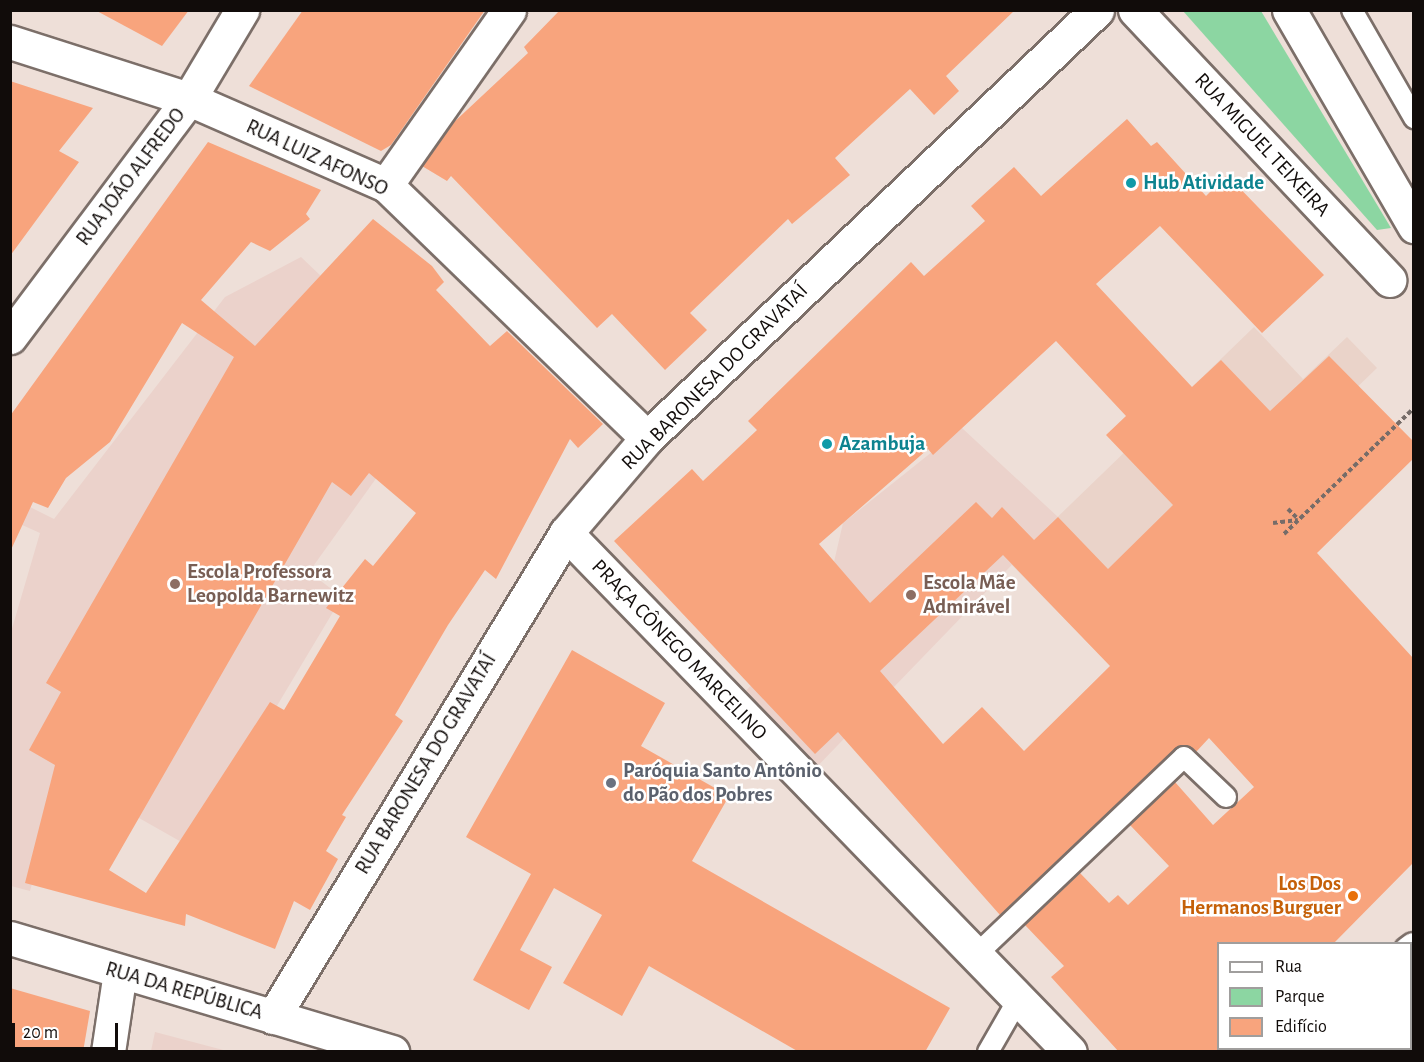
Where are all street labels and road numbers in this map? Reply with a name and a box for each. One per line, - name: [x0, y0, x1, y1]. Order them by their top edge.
- street label: RUA MIGUEL TEIXEIRA: [1189, 68, 1335, 222]
- street label: RUA JOÃO ALFREDO: [71, 103, 191, 251]
- street label: RUA LUIZ AFONSO: [242, 114, 392, 202]
- street label: RUA BARONESA DO GRAVATAÍ: [617, 279, 813, 475]
- street label: PRAÇA CÔNEGO MARCELINO: [586, 554, 772, 746]
- street label: RUA BARONESA DO GRAVATAÍ: [350, 649, 502, 879]
- street label: RUA DA REPÚBLICA: [102, 956, 266, 1026]

